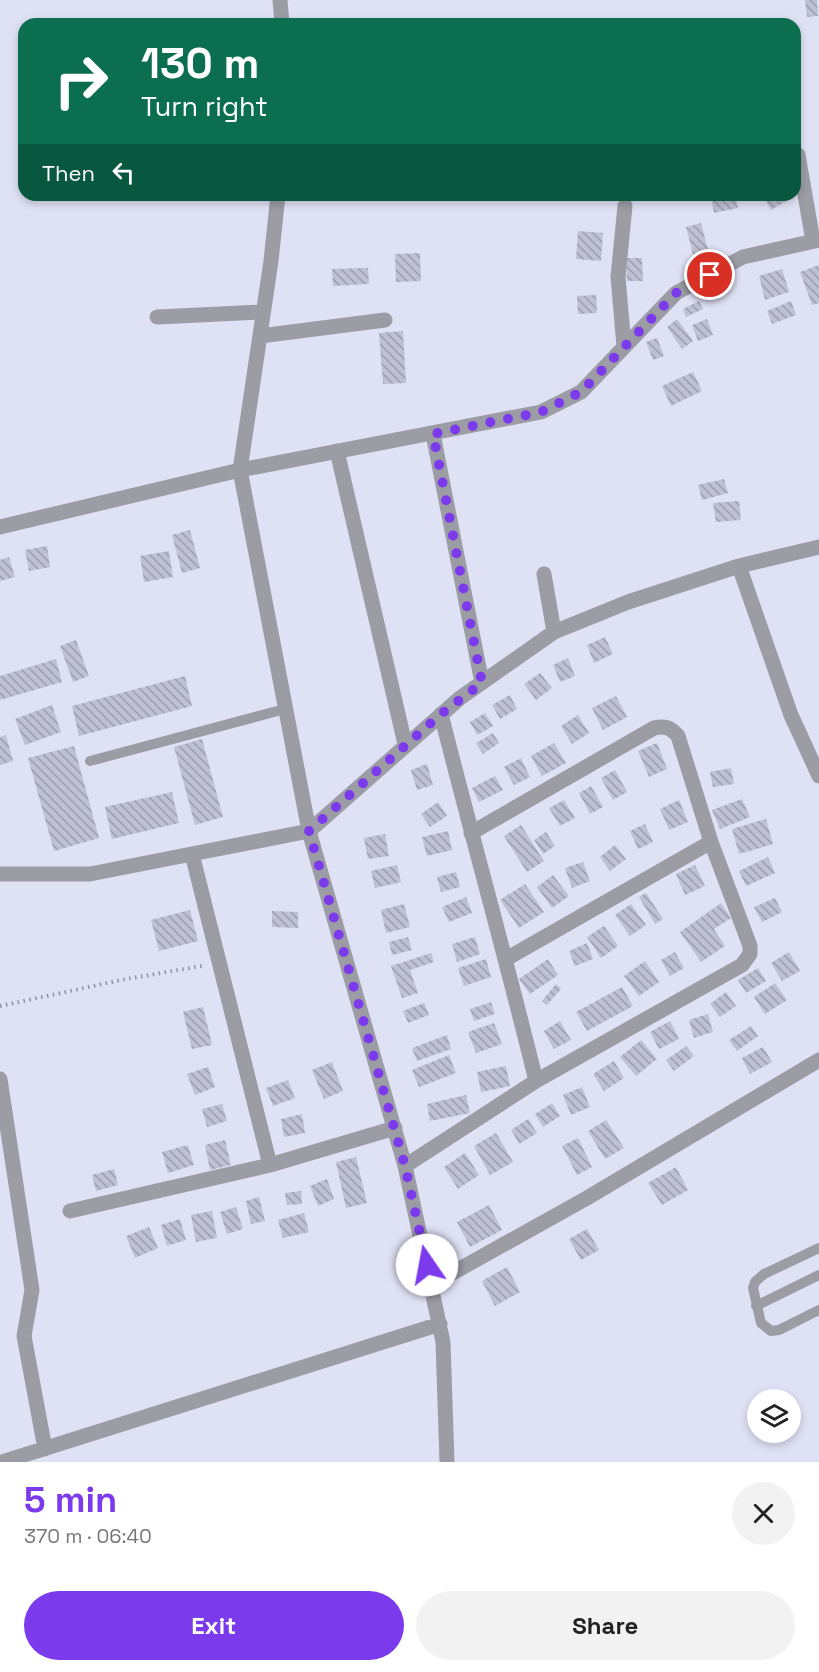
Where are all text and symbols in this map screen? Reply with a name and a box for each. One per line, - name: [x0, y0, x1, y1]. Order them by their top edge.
- text: 130 m: [141, 37, 259, 90]
- icon: right: [42, 42, 120, 120]
- text: Turn right: [141, 89, 268, 124]
- icon: left: [107, 156, 140, 189]
- text: Then: [42, 159, 95, 187]
- pin: [684, 249, 735, 300]
- icon: arrive: [693, 258, 726, 291]
- position arrow: [395, 1233, 459, 1297]
- map controls: [747, 1389, 801, 1443]
- button: layers: [747, 1389, 801, 1443]
- text: 5 min: [24, 1477, 117, 1523]
- button: close: [732, 1482, 795, 1545]
- text: 370 m · 06:40: [24, 1523, 152, 1549]
- button: Exit: [24, 1591, 404, 1660]
- button: Share: [416, 1591, 795, 1660]

